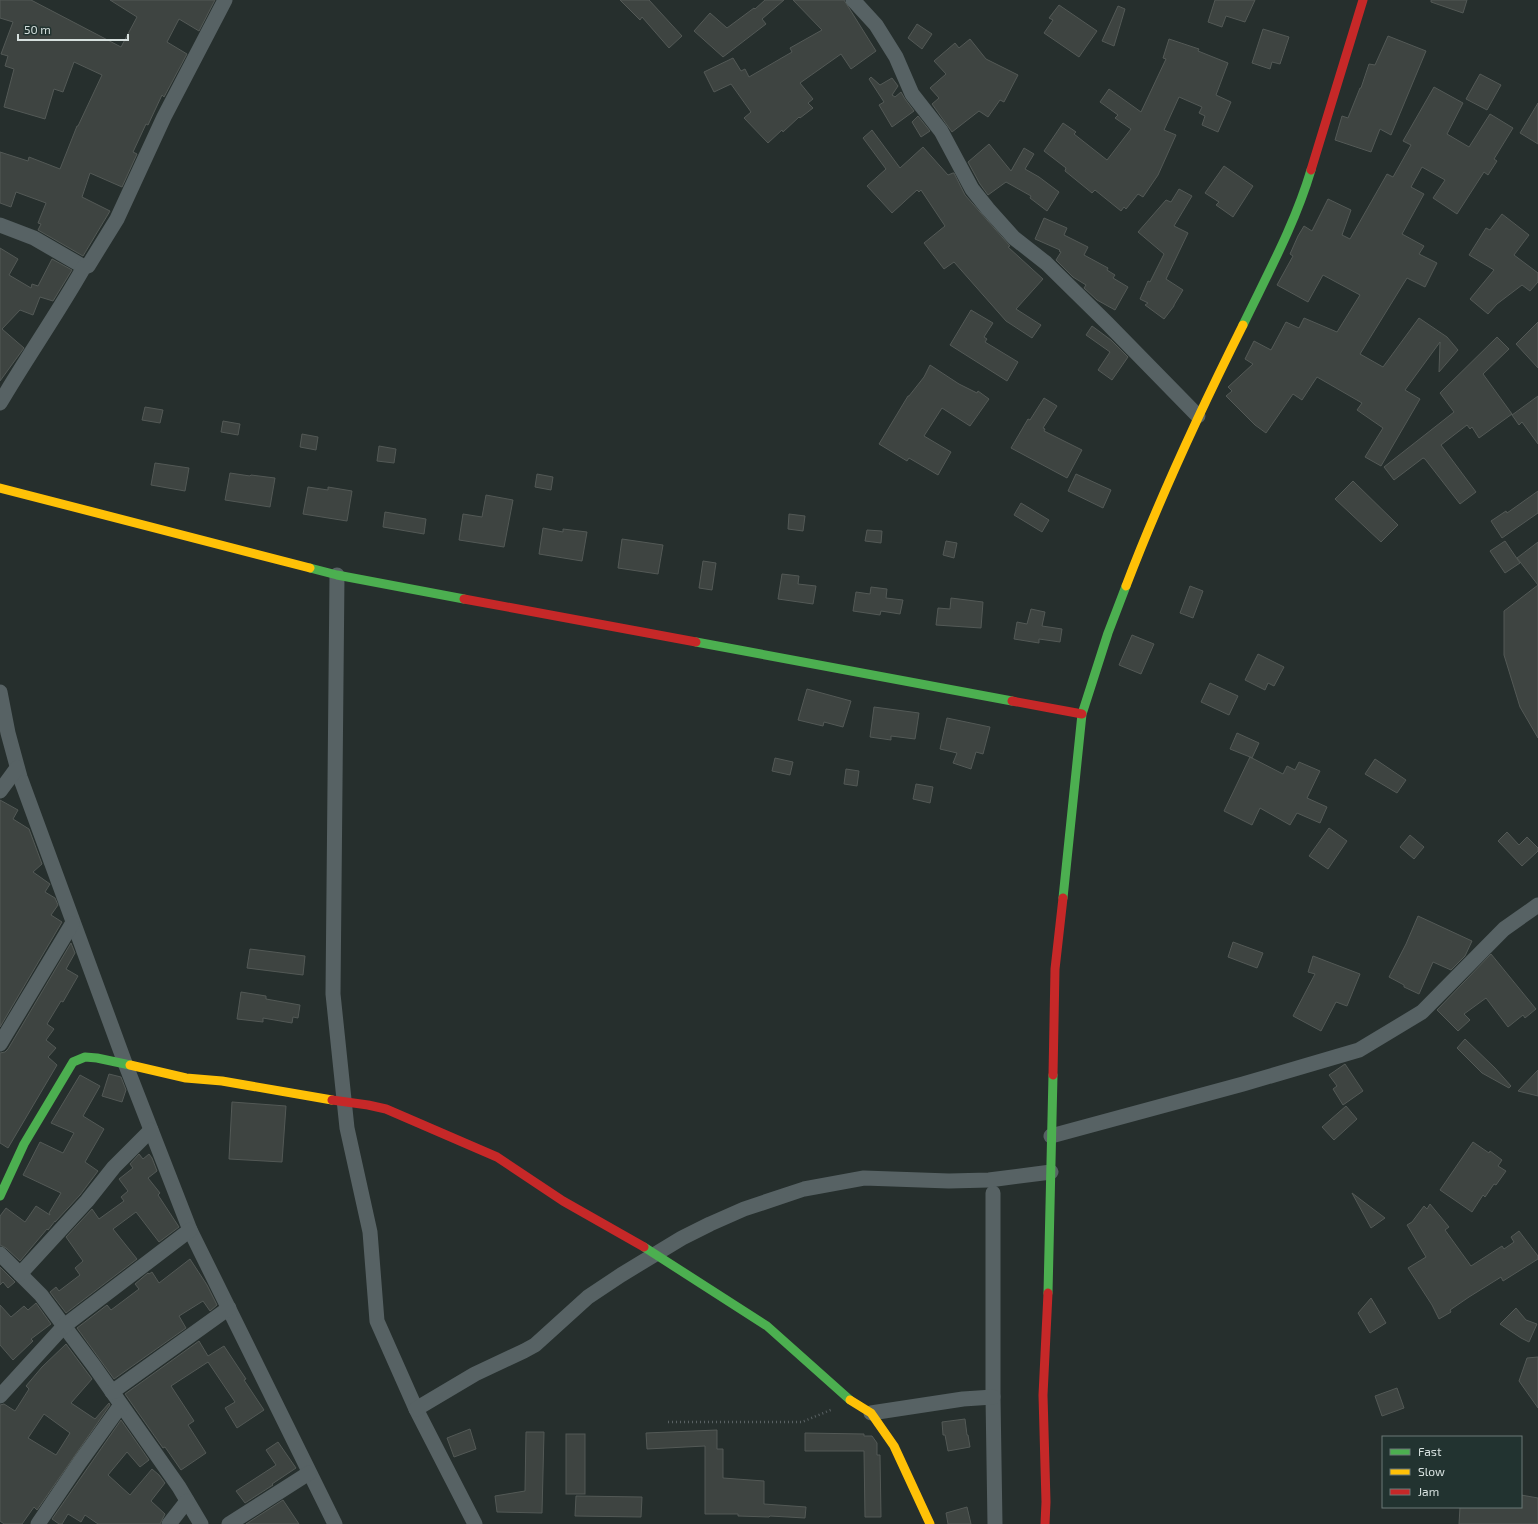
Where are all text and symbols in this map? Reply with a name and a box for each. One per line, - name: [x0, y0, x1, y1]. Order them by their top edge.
- scale bar: [18, 16, 128, 42]
- text: 50 m: [24, 22, 51, 36]
- legend: [1382, 1436, 1522, 1508]
- text: Fast: [1418, 1444, 1442, 1458]
- text: Slow: [1418, 1464, 1445, 1478]
- text: Jam: [1418, 1484, 1439, 1498]

